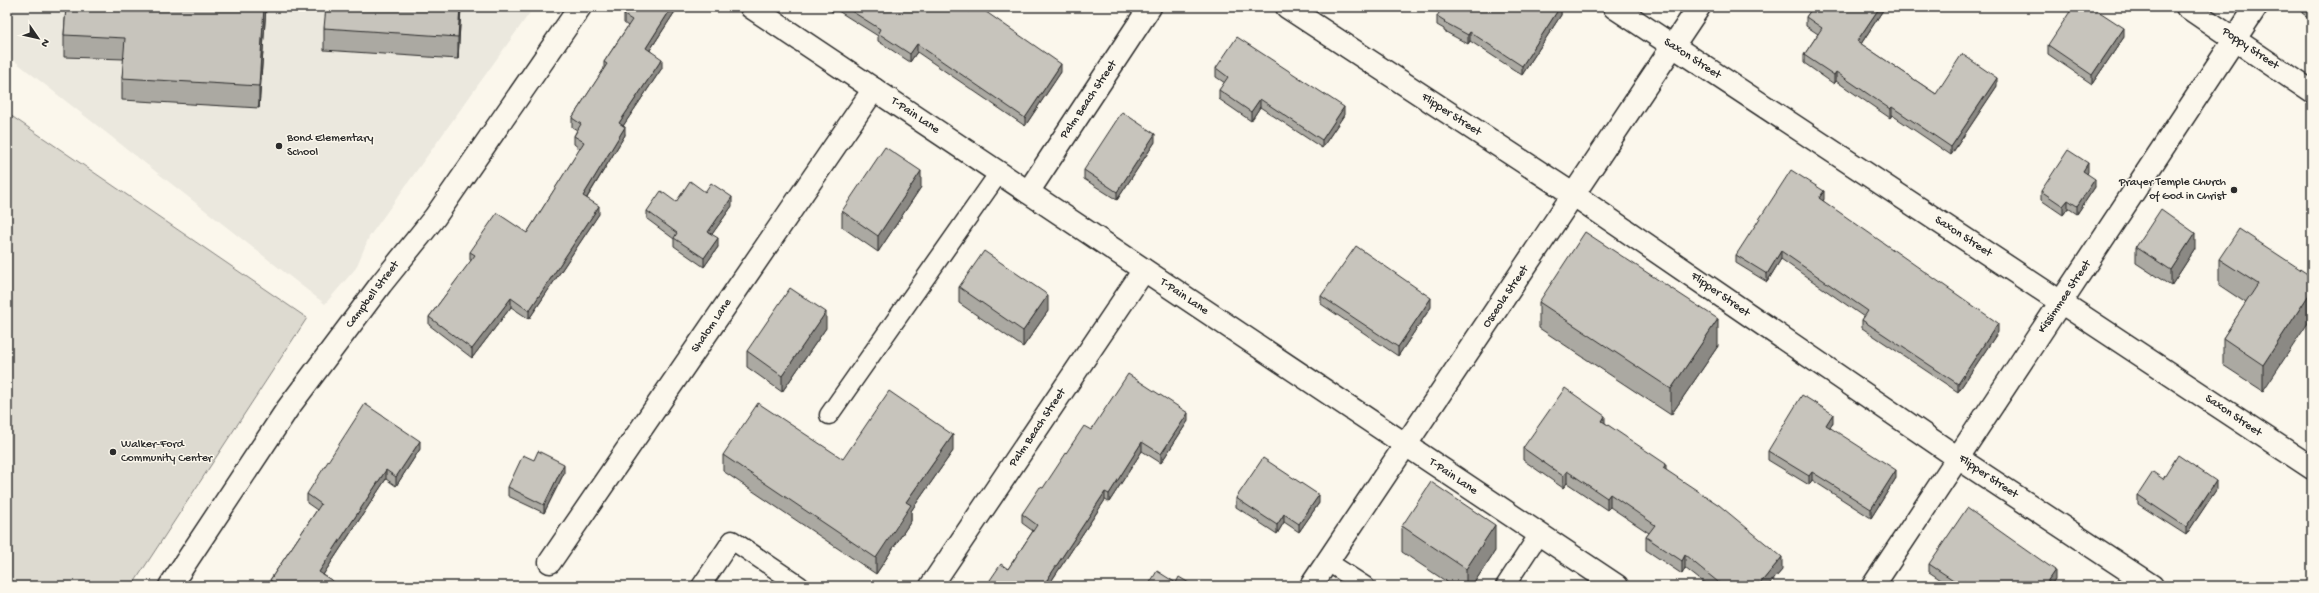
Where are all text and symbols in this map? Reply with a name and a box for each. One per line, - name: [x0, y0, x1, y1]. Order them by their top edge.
- north arrow: [18, 18, 58, 58]
- street label: Poppy Street: [2218, 24, 2282, 74]
- street label: Saxon Street: [1661, 35, 1724, 83]
- text: N: [38, 36, 52, 49]
- street label: Palm Beach Street: [1057, 57, 1121, 143]
- street label: Flipper Street: [1418, 90, 1484, 140]
- street label: T-Pain Lane: [887, 94, 943, 138]
- place label: Bond Elementary School: [286, 132, 373, 160]
- marker: Bond Elementary School: [274, 141, 284, 151]
- place label: Prayer Temple Church of God in Christ: [2118, 176, 2227, 204]
- marker: Prayer Temple Church of God in Christ: [2229, 185, 2239, 195]
- street label: Saxon Street: [1932, 213, 1995, 261]
- street label: Kissimmee Street: [2035, 257, 2095, 336]
- street label: Campbell Street: [343, 258, 403, 331]
- street label: Osceola Street: [1480, 262, 1533, 331]
- street label: Flipper Street: [1687, 269, 1753, 321]
- street label: T-Pain Lane: [1156, 275, 1212, 319]
- street label: Shalom Lane: [689, 296, 736, 356]
- street label: Palm Beach Street: [1006, 385, 1070, 471]
- street label: Saxon Street: [2202, 392, 2265, 441]
- place label: Walker-Ford Community Center: [121, 438, 214, 466]
- marker: Walker-Ford Community Center: [108, 447, 118, 457]
- street label: Flipper Street: [1955, 451, 2021, 503]
- street label: T-Pain Lane: [1425, 455, 1481, 499]

